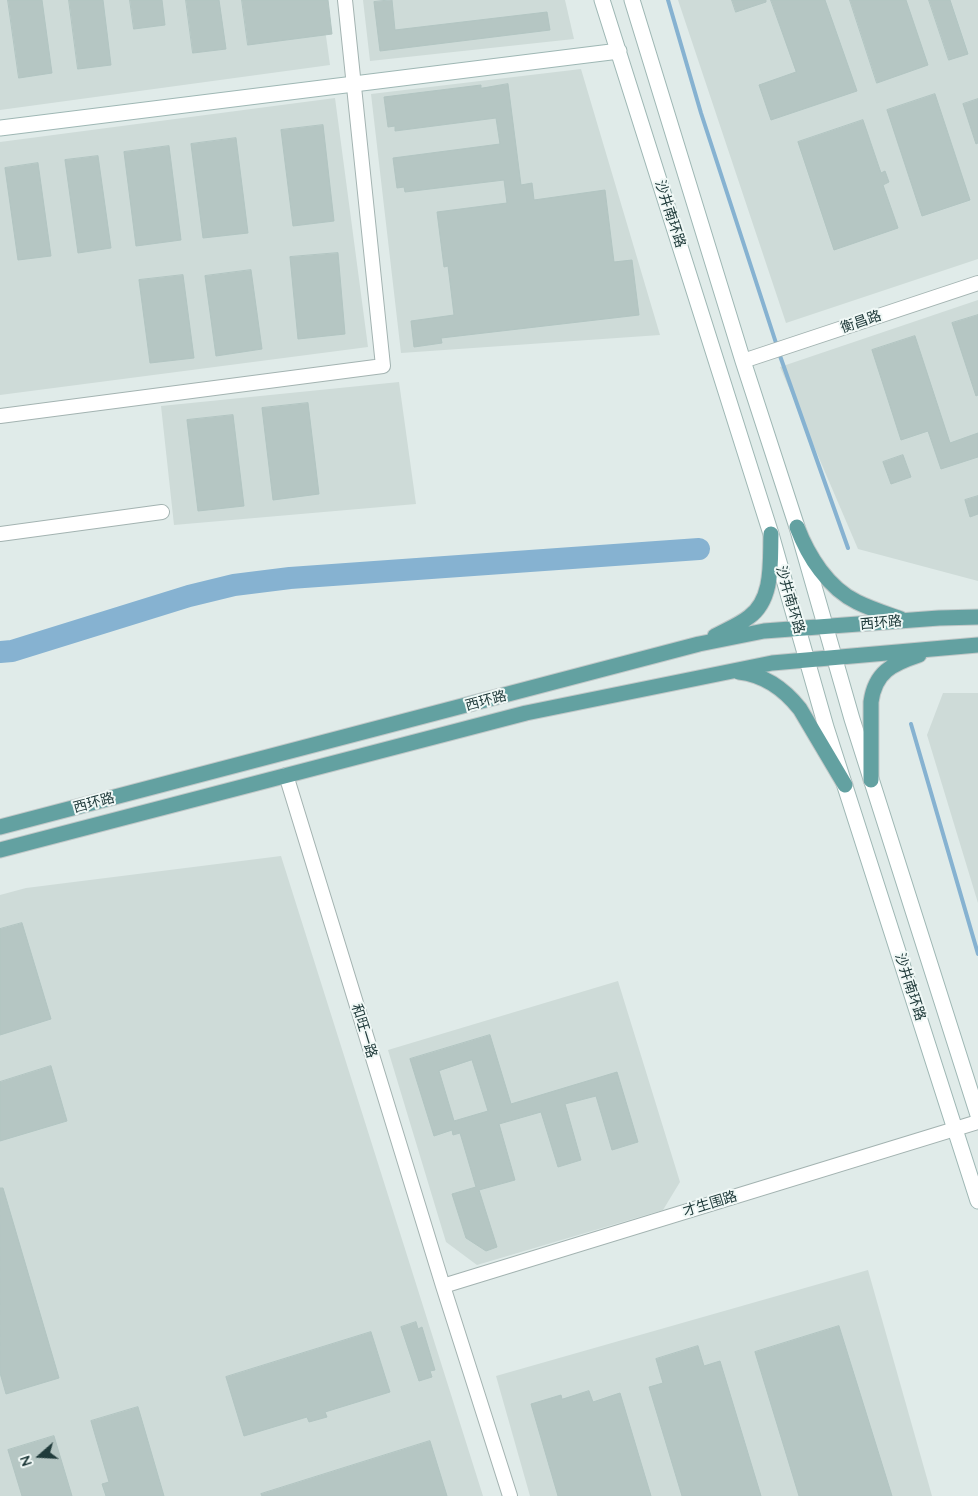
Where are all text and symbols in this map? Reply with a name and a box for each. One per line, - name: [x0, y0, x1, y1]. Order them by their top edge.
- street label: 沙井南环路: [651, 178, 689, 250]
- street label: 衡昌路: [838, 307, 884, 337]
- street label: 沙井南环路: [772, 564, 808, 636]
- street label: 西环路: [859, 613, 903, 633]
- street label: 西环路: [464, 687, 508, 715]
- street label: 西环路: [72, 789, 116, 817]
- street label: 沙井南环路: [891, 951, 929, 1023]
- street label: 和旺一路: [348, 1002, 380, 1060]
- street label: 才生围路: [681, 1188, 739, 1220]
- north arrow: [15, 1431, 65, 1481]
- text: N: [16, 1453, 36, 1469]

